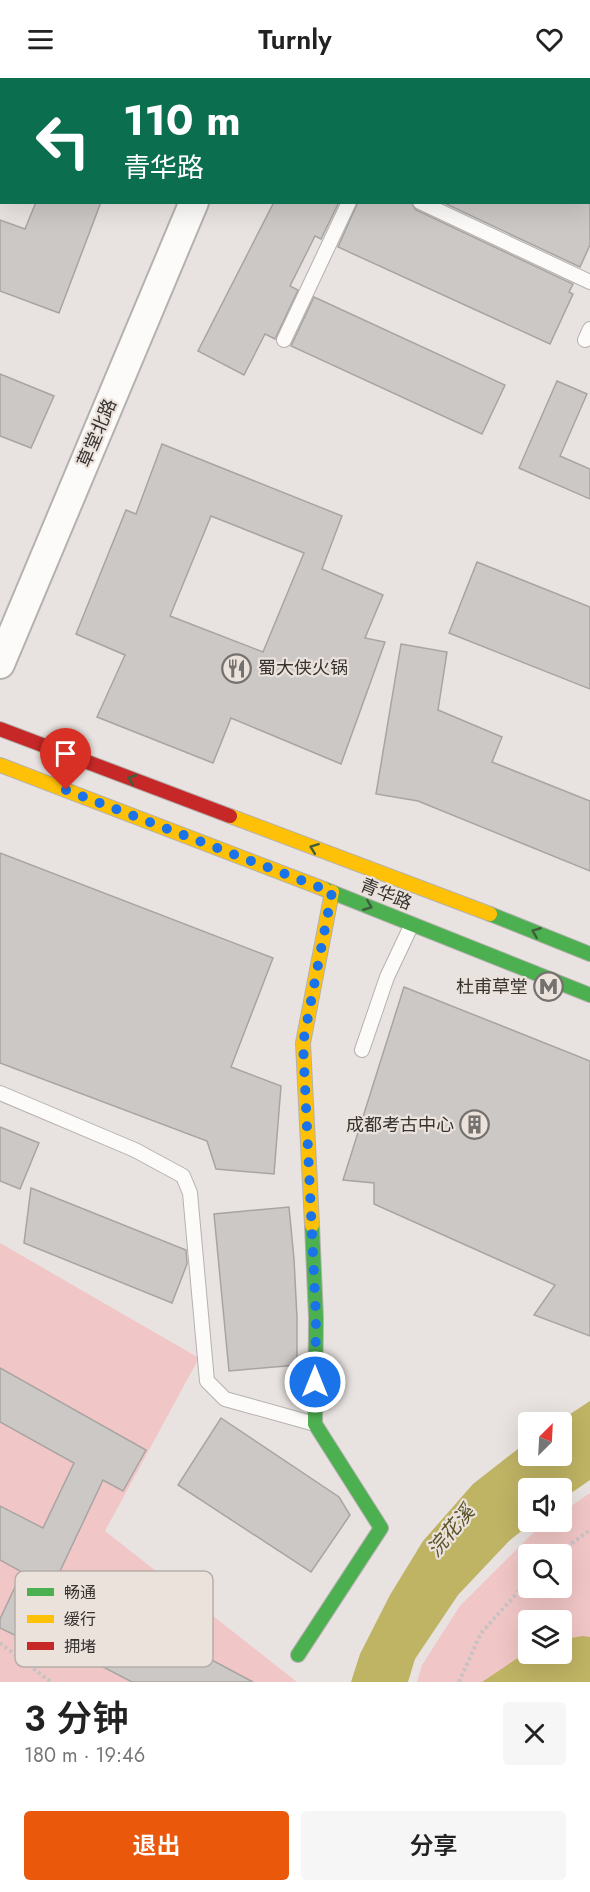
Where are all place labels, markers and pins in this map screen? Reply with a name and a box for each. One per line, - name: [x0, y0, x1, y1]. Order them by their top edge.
- restaurant icon: 蜀大侠火锅: [221, 652, 253, 684]
- place label: 蜀大侠火锅: [258, 655, 348, 681]
- pin: [40, 728, 91, 790]
- metro station icon: 杜甫草堂: [533, 971, 565, 1003]
- place label: 杜甫草堂: [456, 974, 528, 1000]
- building icon: 成都考古中心: [459, 1109, 491, 1141]
- place label: 成都考古中心: [346, 1112, 454, 1138]

